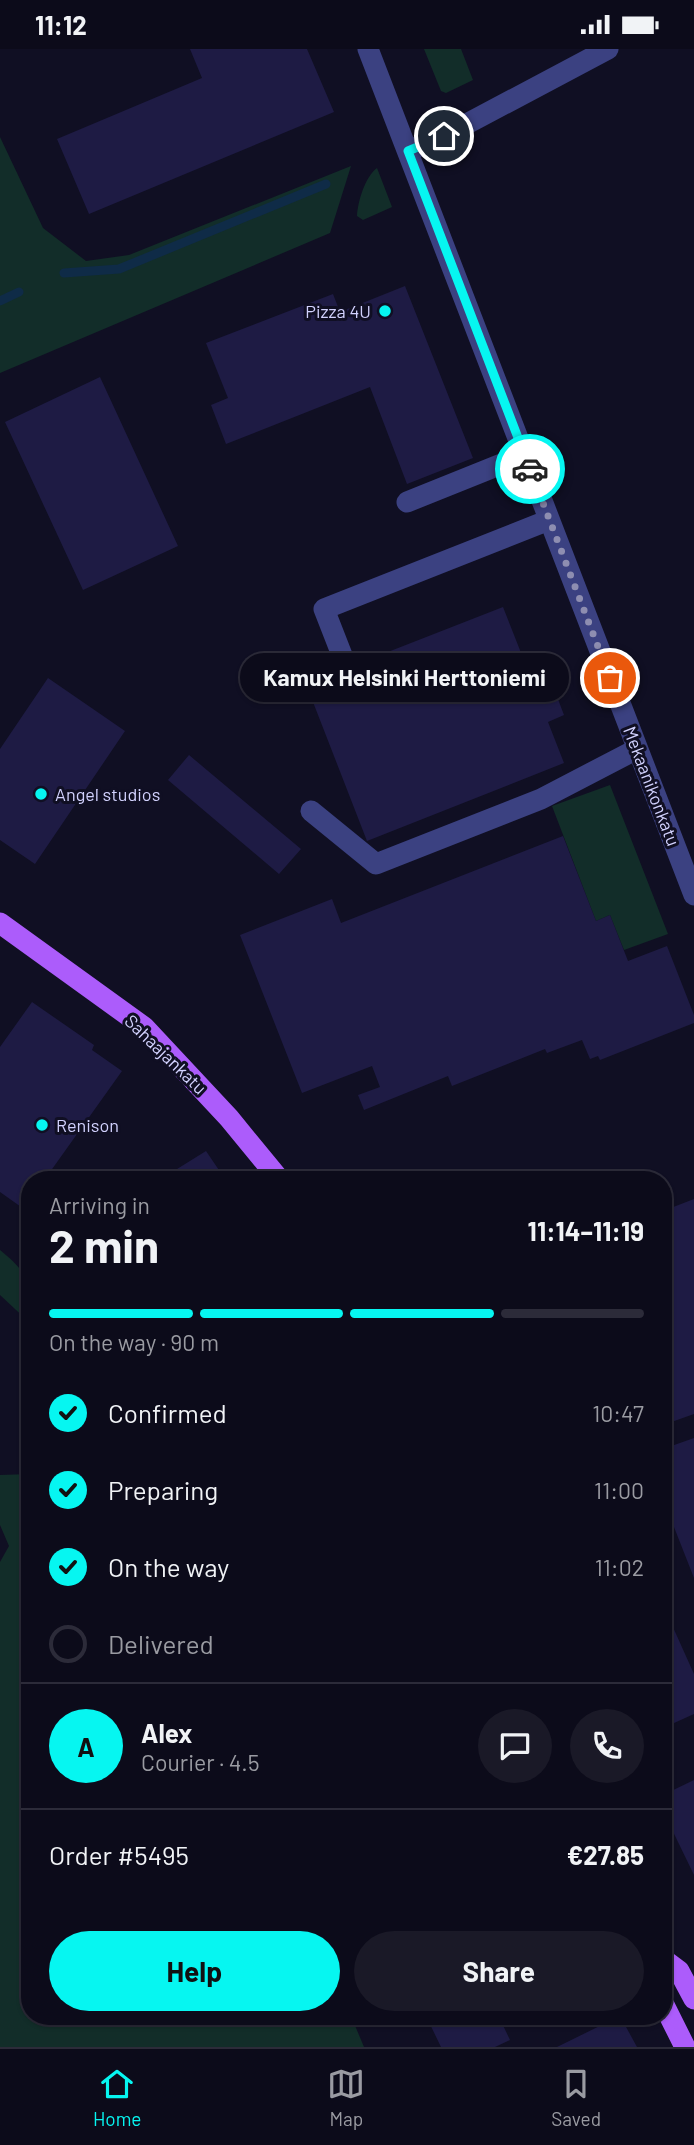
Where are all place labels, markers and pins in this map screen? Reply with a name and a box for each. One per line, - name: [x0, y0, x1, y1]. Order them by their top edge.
- pin: [414, 106, 474, 166]
- place label: Pizza 4U: [305, 300, 371, 322]
- marker: Pizza 4U: [377, 303, 393, 319]
- pin: [580, 648, 640, 708]
- callout: Kamux Helsinki Herttoniemi: [239, 653, 568, 703]
- place label: Angel studios: [55, 783, 160, 805]
- marker: Angel studios: [33, 786, 49, 802]
- place label: Renison: [56, 1114, 119, 1136]
- marker: Renison: [34, 1117, 50, 1133]

